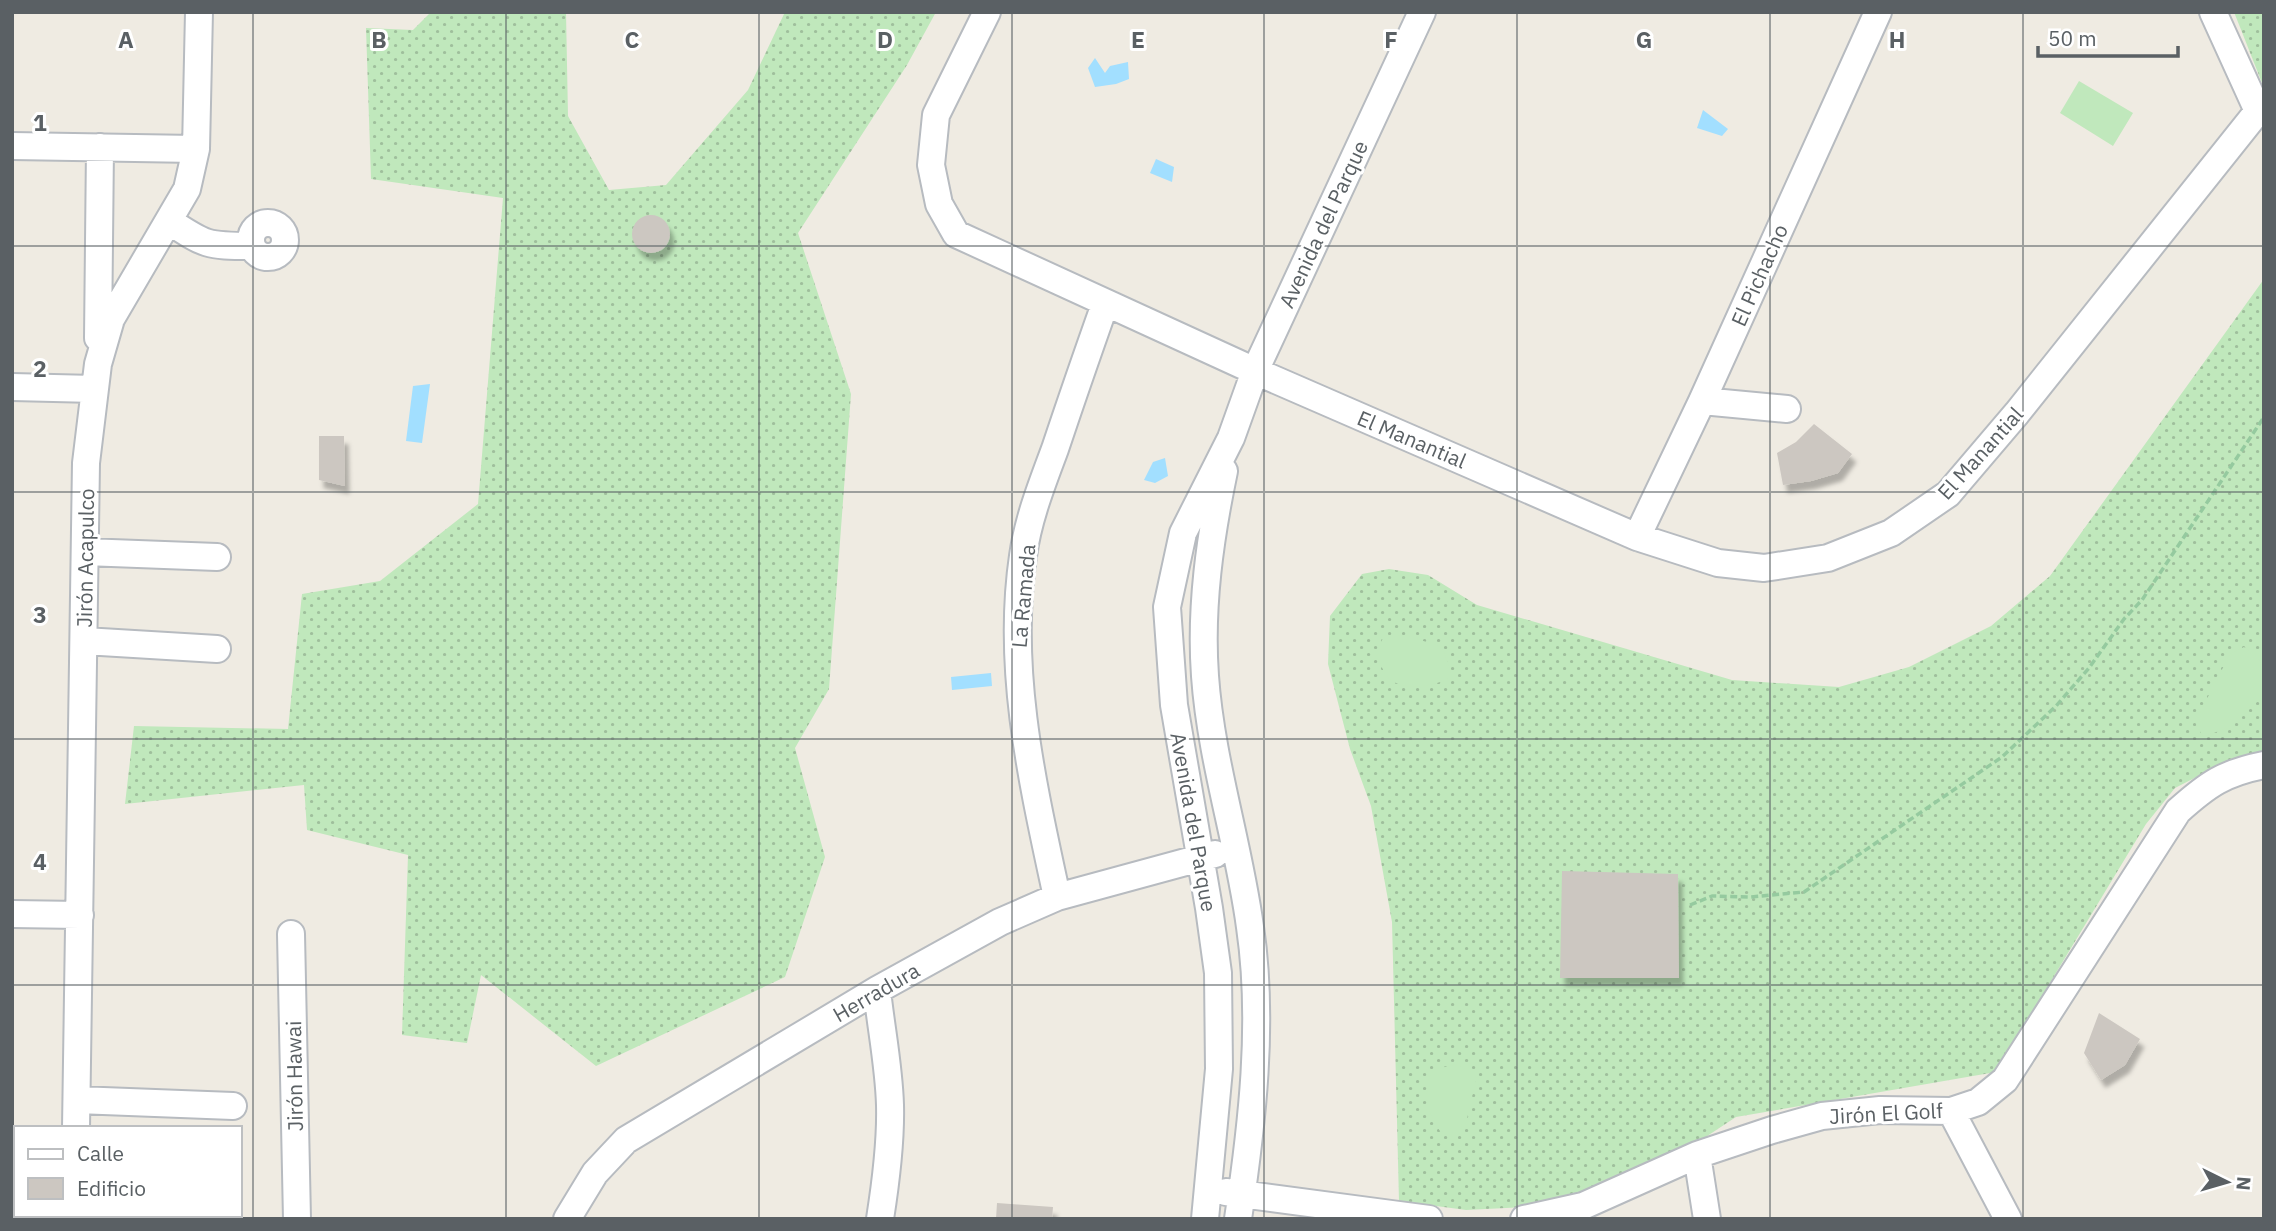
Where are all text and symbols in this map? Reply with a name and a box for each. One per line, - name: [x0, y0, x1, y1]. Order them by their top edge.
- scale bar: [2038, 14, 2178, 58]
- text: A: [118, 24, 134, 54]
- text: B: [371, 24, 387, 54]
- text: C: [625, 24, 640, 54]
- text: D: [877, 24, 893, 54]
- text: E: [1131, 24, 1145, 54]
- text: F: [1384, 24, 1398, 54]
- text: G: [1636, 24, 1652, 54]
- text: H: [1889, 24, 1905, 54]
- text: 50 m: [2048, 24, 2097, 52]
- text: 1: [33, 107, 47, 137]
- street label: Avenida del Parque: [1272, 136, 1374, 312]
- street label: El Pichacho: [1724, 220, 1794, 330]
- text: 2: [33, 353, 47, 383]
- street label: El Manantial: [1931, 400, 2029, 505]
- street label: El Manantial: [1353, 403, 1471, 475]
- street label: Jirón Acapulco: [70, 488, 100, 628]
- street label: La Ramada: [1005, 543, 1041, 649]
- text: 3: [33, 599, 47, 629]
- street label: Avenida del Parque: [1164, 730, 1224, 914]
- text: 4: [33, 846, 47, 876]
- street label: Herradura: [827, 956, 925, 1028]
- street label: Jirón Hawai: [279, 1020, 309, 1132]
- street label: Jirón El Golf: [1828, 1096, 1944, 1130]
- legend: [14, 1126, 242, 1217]
- text: Calle: [77, 1139, 124, 1167]
- north arrow: [2192, 1147, 2262, 1217]
- text: Edificio: [77, 1174, 146, 1202]
- text: N: [2231, 1176, 2256, 1191]

